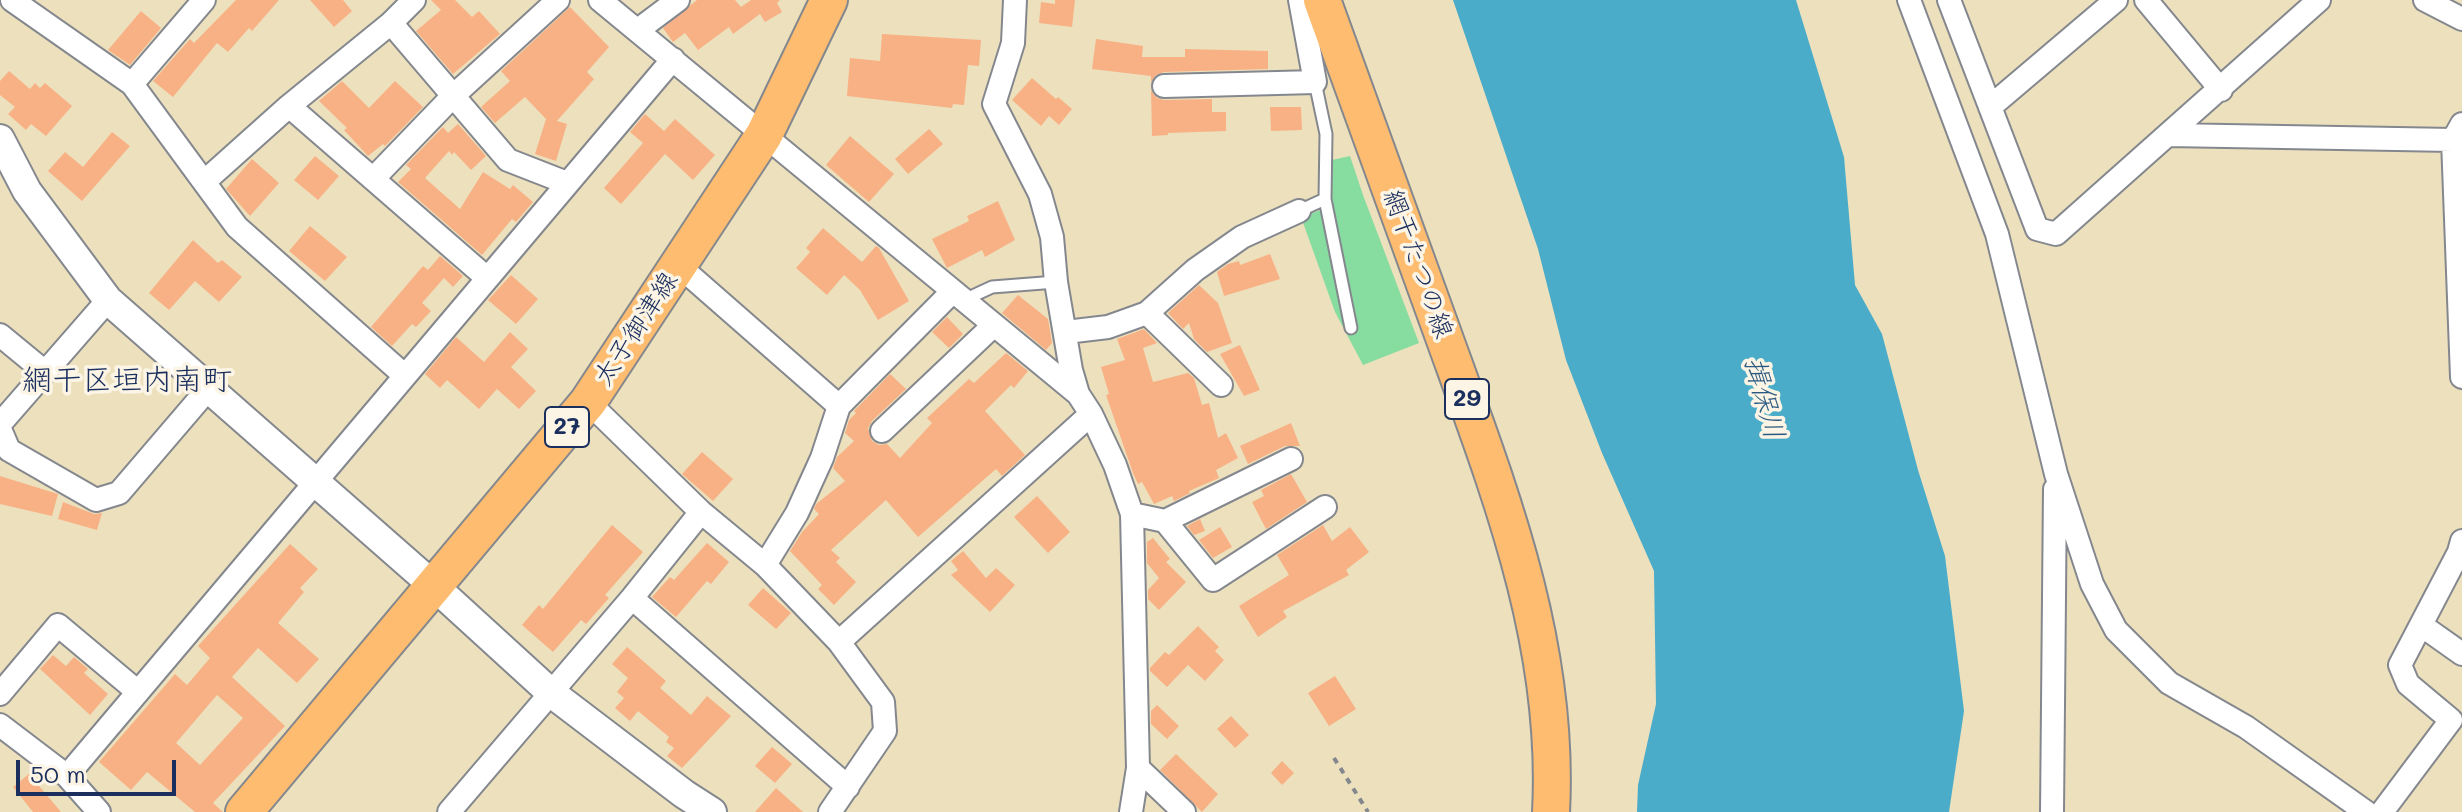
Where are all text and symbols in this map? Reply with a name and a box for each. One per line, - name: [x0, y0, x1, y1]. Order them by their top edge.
- street label: 網干たつの線: [1377, 185, 1459, 343]
- street label: 太子御津線: [588, 266, 684, 392]
- water label: 揖保川: [1737, 353, 1791, 443]
- district label: 網干区垣内南町: [22, 363, 232, 399]
- road number: 29: [1445, 379, 1489, 419]
- road number: 27: [545, 407, 589, 447]
- scale bar: [20, 744, 180, 794]
- text: 50 m: [30, 758, 86, 789]

